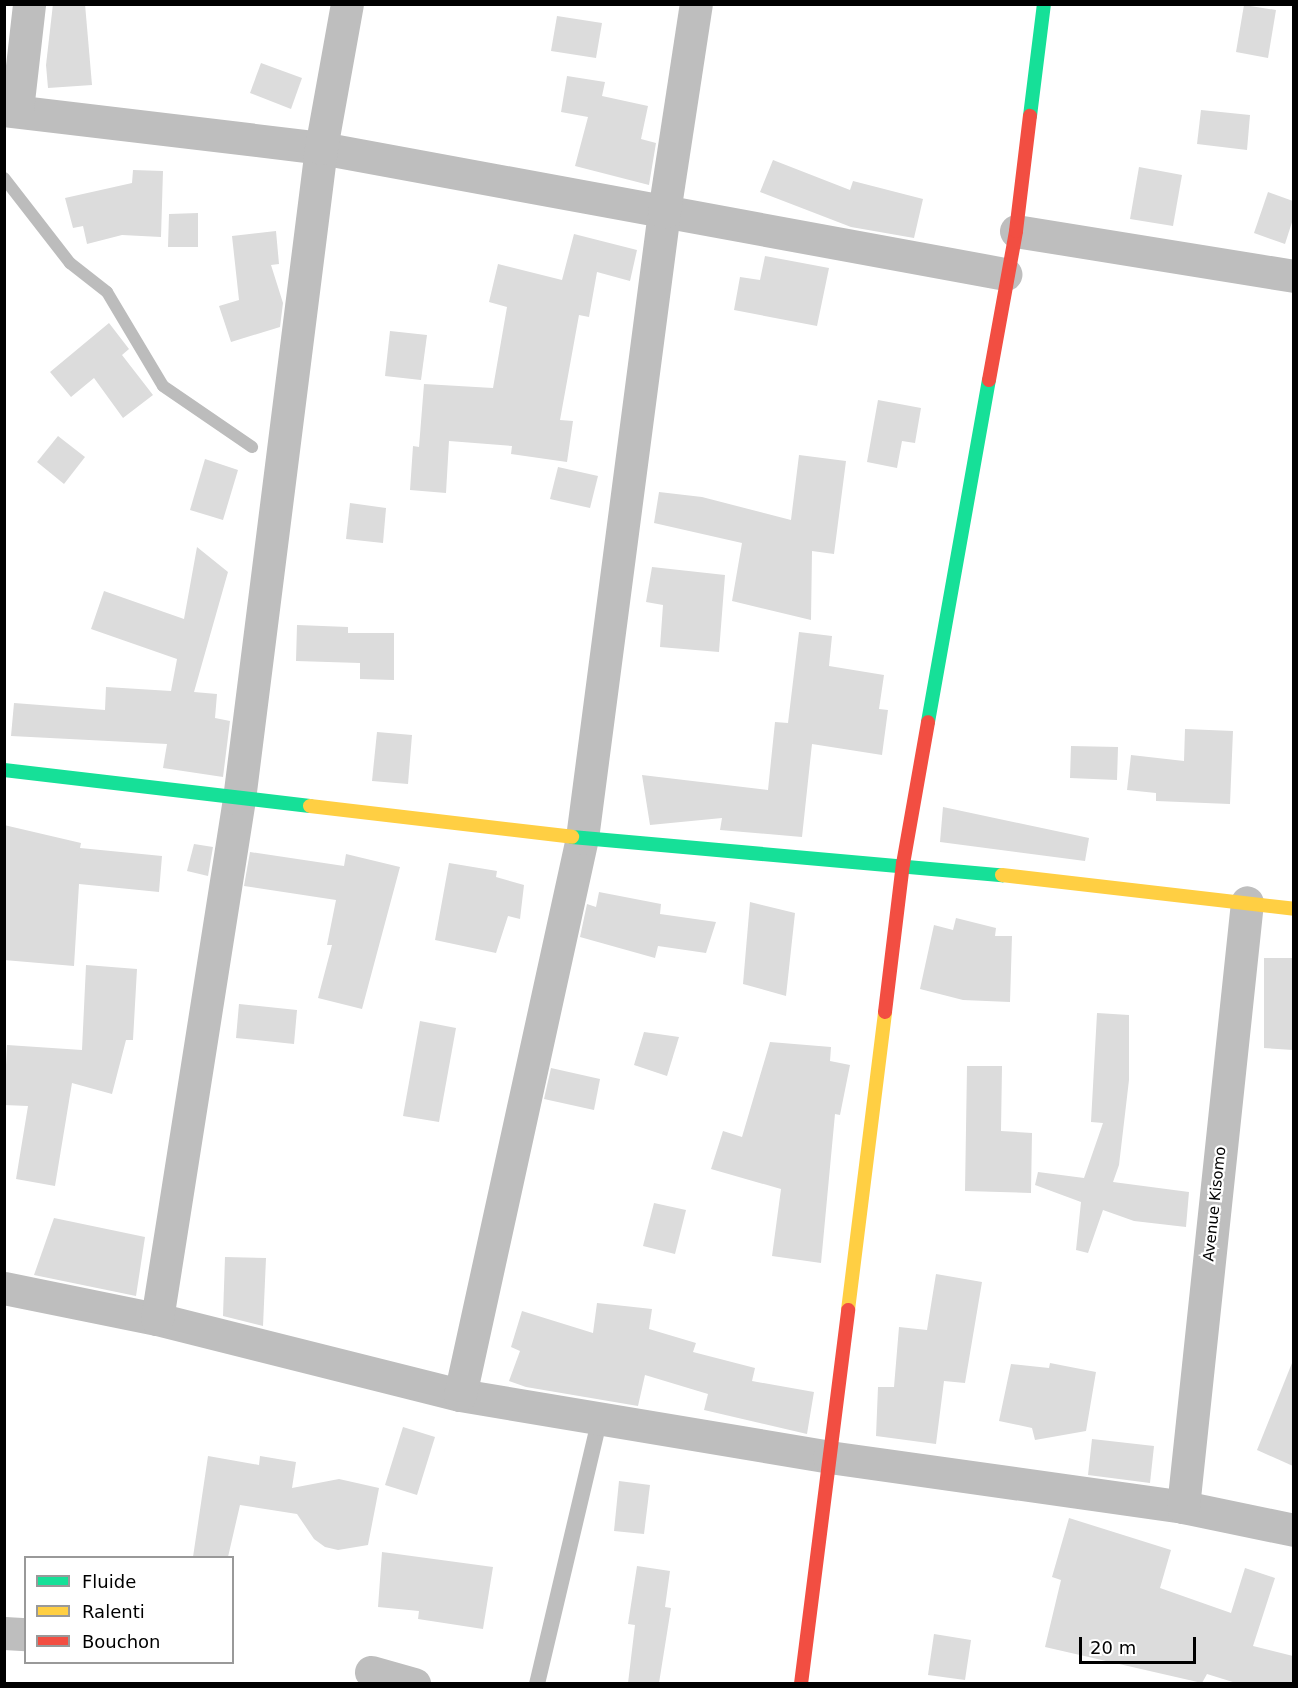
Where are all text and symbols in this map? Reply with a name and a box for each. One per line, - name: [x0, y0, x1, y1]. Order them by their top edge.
- street label: Avenue Kisomo: [1200, 1146, 1230, 1262]
- legend: [24, 1556, 234, 1664]
- text: Fluide: [82, 1571, 136, 1592]
- text: Ralenti: [82, 1601, 145, 1622]
- scale bar: [1082, 1625, 1199, 1663]
- text: Bouchon: [82, 1631, 161, 1652]
- text: 20 m: [1090, 1637, 1136, 1658]

